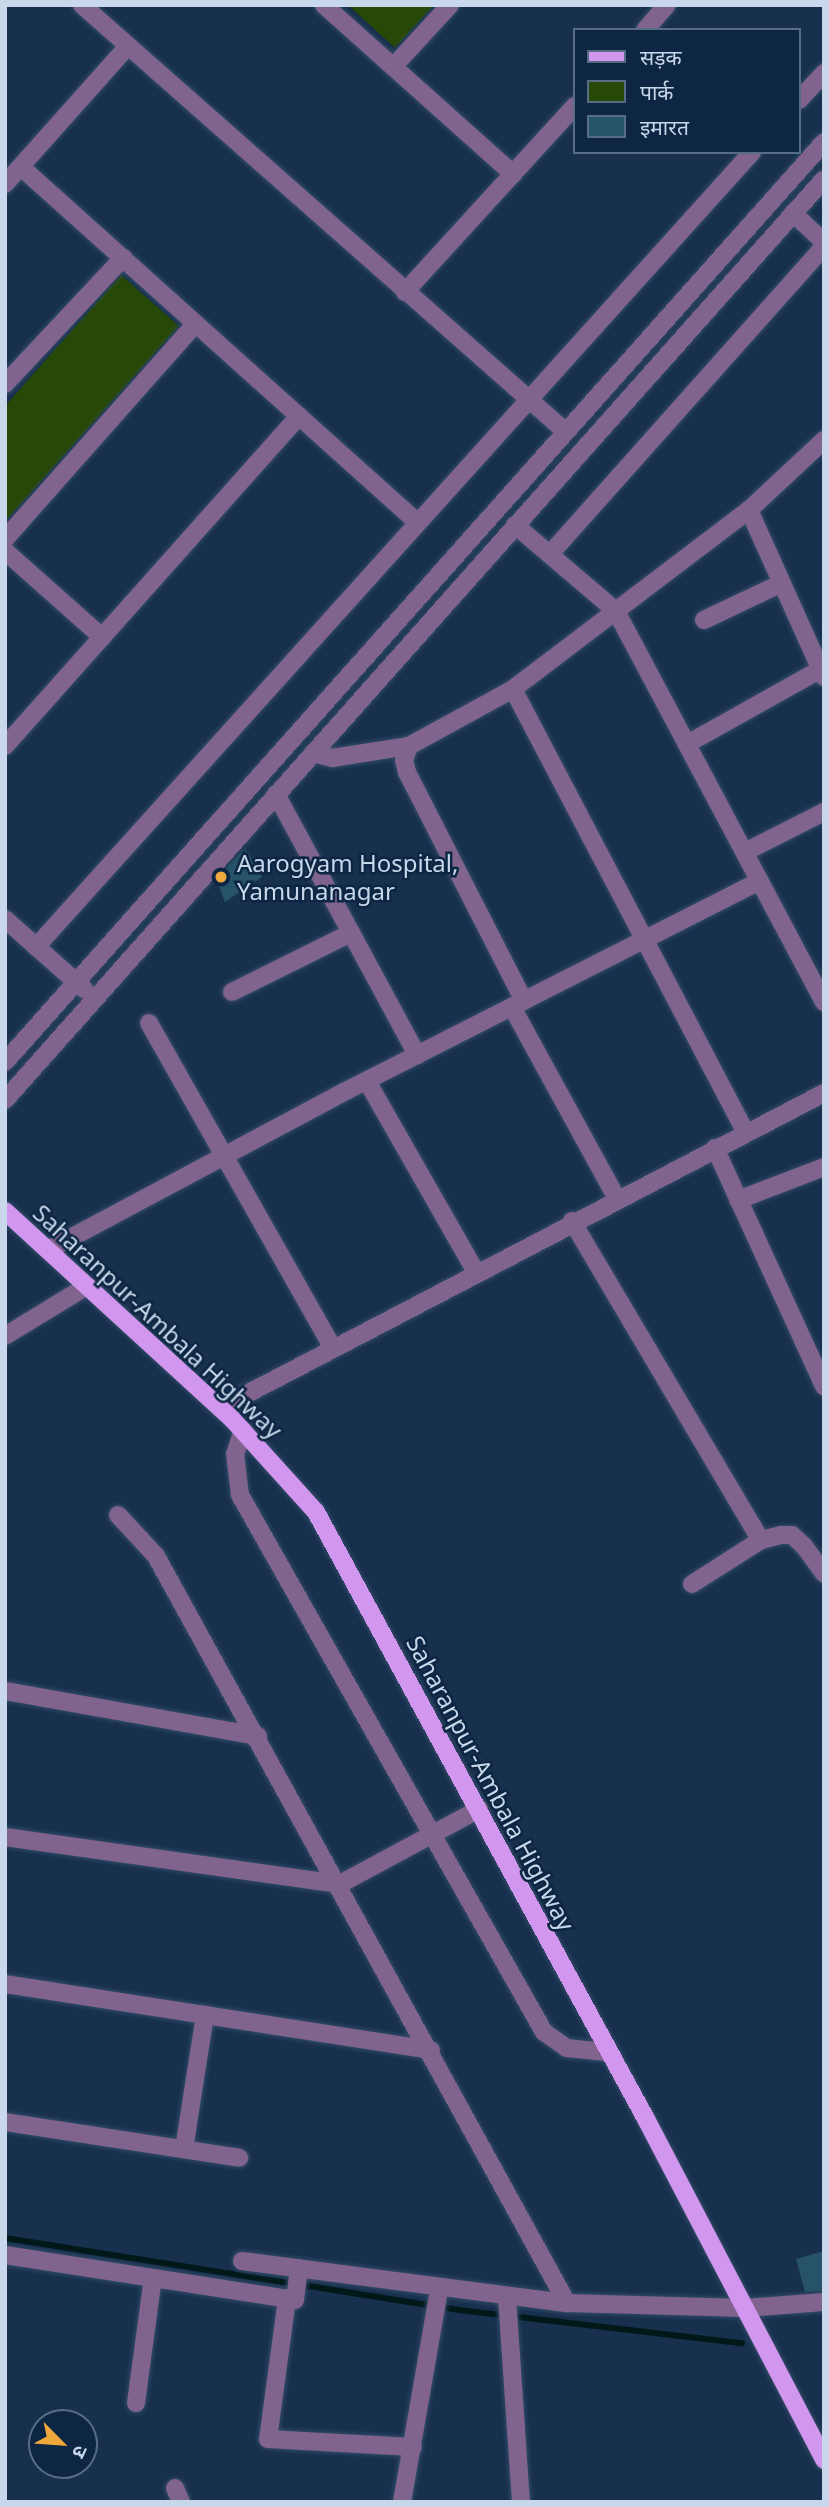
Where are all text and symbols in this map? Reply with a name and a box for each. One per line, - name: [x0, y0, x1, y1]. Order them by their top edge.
- legend: [574, 28, 801, 154]
- text: सड़क: [640, 43, 682, 71]
- text: पार्क: [640, 78, 674, 106]
- text: इमारत: [640, 113, 689, 141]
- place label: Aarogyam Hospital, Yamunanagar: [237, 849, 458, 905]
- marker: Aarogyam Hospital, Yamunanagar: [211, 867, 231, 887]
- street label: Saharanpur-Ambala Highway: [28, 1198, 288, 1444]
- street label: Saharanpur-Ambala Highway: [401, 1631, 581, 1935]
- north arrow: [28, 2409, 98, 2479]
- text: उ: [66, 2441, 94, 2463]

